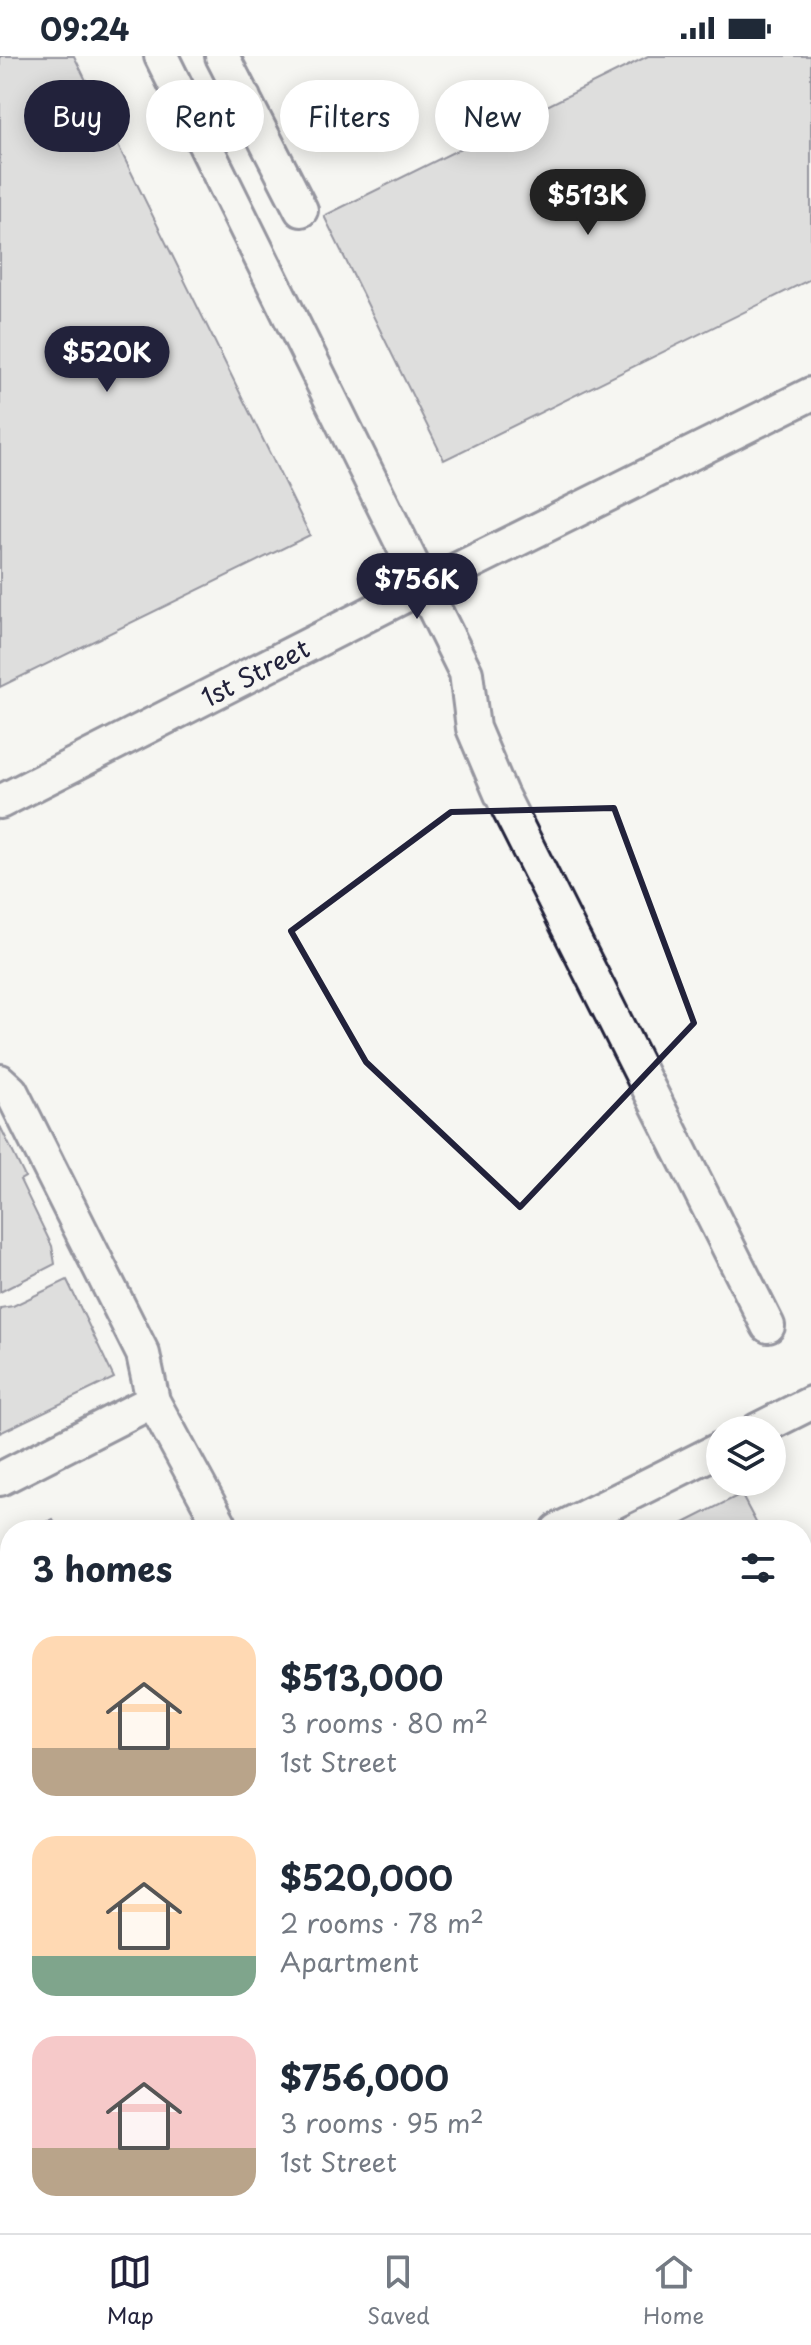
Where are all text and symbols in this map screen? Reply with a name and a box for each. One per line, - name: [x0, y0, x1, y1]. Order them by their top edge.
- text: 09:24: [40, 6, 129, 51]
- chip: Buy: [24, 80, 130, 152]
- chip: Rent: [146, 80, 264, 152]
- chip: Filters: [280, 80, 419, 152]
- chip: New: [435, 80, 549, 152]
- pin: $513K: [532, 169, 644, 237]
- text: $513K: [548, 175, 628, 214]
- pin: $520K: [51, 326, 163, 394]
- text: $520K: [63, 332, 151, 371]
- pin: $756K: [361, 553, 473, 621]
- text: $756K: [375, 559, 459, 598]
- street label: 1st Street: [194, 628, 316, 716]
- map controls: [706, 1416, 786, 1496]
- button: layers: [706, 1416, 786, 1496]
- text: 3 homes: [32, 1542, 172, 1594]
- icon: filters: [736, 1546, 780, 1590]
- text: $513,000: [280, 1651, 443, 1703]
- icon: home: [96, 1668, 192, 1764]
- text: 3 rooms · 80 m²: [280, 1703, 488, 1742]
- text: 1st Street: [280, 1742, 397, 1781]
- text: $520,000: [280, 1851, 453, 1903]
- icon: home: [96, 1868, 192, 1964]
- text: 2 rooms · 78 m²: [280, 1903, 484, 1942]
- text: Apartment: [280, 1942, 419, 1981]
- text: $756,000: [280, 2051, 449, 2103]
- icon: home: [96, 2068, 192, 2164]
- text: 3 rooms · 95 m²: [280, 2103, 484, 2142]
- text: 1st Street: [280, 2142, 397, 2181]
- tab: Map: [107, 2250, 154, 2331]
- tab: Saved: [367, 2250, 430, 2331]
- tab: Home: [643, 2250, 704, 2331]

